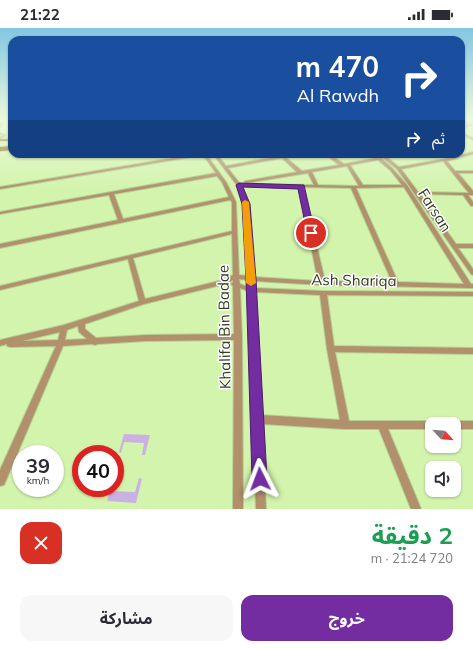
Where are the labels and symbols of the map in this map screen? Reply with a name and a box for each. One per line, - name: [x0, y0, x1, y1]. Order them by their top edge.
- street label: Farsan: [414, 185, 456, 235]
- pin: [294, 216, 328, 250]
- street label: Khalifa Bin Badae: [213, 265, 235, 389]
- street label: Ash Shariqa: [311, 270, 397, 290]
- north arrow: [425, 417, 461, 453]
- speed limit sign: 40: [72, 445, 124, 497]
- position arrow: [239, 458, 281, 500]

